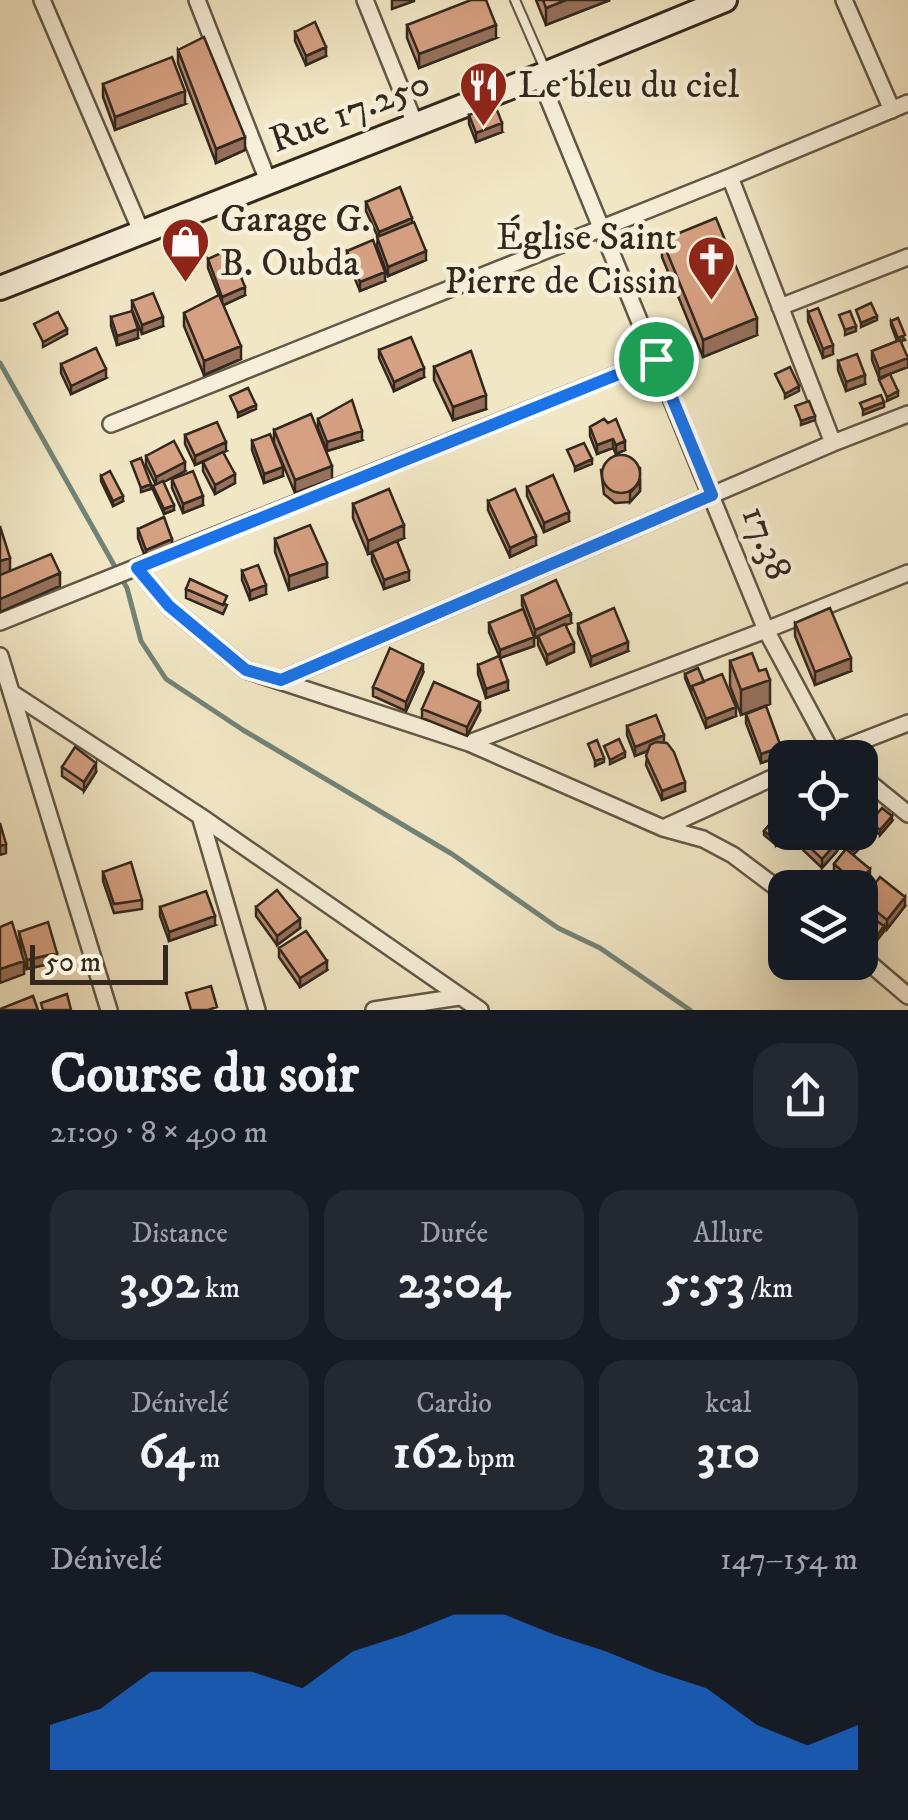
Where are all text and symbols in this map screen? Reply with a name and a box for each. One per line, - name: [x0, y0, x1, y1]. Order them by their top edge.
- street label: Rue 17.250: [263, 59, 437, 165]
- restaurant icon: Le bleu du ciel: [457, 60, 509, 128]
- place label: Le bleu du ciel: [518, 62, 740, 110]
- place label: Garage G. B. Oubda: [220, 196, 371, 288]
- place label: Église Saint Pierre de Cissin: [444, 214, 677, 306]
- shop icon: Garage G. B. Oubda: [159, 216, 211, 284]
- church icon: Église Saint Pierre de Cissin: [686, 234, 738, 302]
- pin: [614, 317, 699, 402]
- icon: arrive: [629, 332, 684, 387]
- street label: 17.38: [730, 499, 802, 587]
- map controls: [768, 740, 878, 980]
- button: locate: [768, 740, 878, 850]
- button: layers: [768, 870, 878, 980]
- scale bar: [30, 940, 168, 984]
- text: 50 m: [45, 945, 101, 980]
- text: Course du soir: [50, 1041, 359, 1110]
- button: share: [753, 1043, 858, 1148]
- text: 21:09 · 8 × 490 m: [50, 1113, 268, 1153]
- text: Distance: [131, 1216, 228, 1251]
- text: Durée: [420, 1216, 488, 1251]
- text: Allure: [693, 1216, 763, 1251]
- text: 3.92: [119, 1251, 199, 1314]
- text: 23:04: [398, 1251, 510, 1314]
- text: 5:53: [663, 1251, 745, 1314]
- text: km: [199, 1271, 240, 1306]
- text: /km: [745, 1271, 793, 1306]
- text: Dénivelé: [131, 1386, 229, 1421]
- text: Cardio: [416, 1386, 492, 1421]
- text: kcal: [705, 1386, 751, 1421]
- text: 64: [139, 1421, 194, 1484]
- text: 162: [393, 1421, 461, 1484]
- text: 310: [696, 1421, 760, 1484]
- text: m: [194, 1441, 221, 1476]
- text: bpm: [461, 1441, 515, 1476]
- text: Dénivelé: [50, 1540, 162, 1580]
- text: 147–154 m: [720, 1540, 858, 1580]

